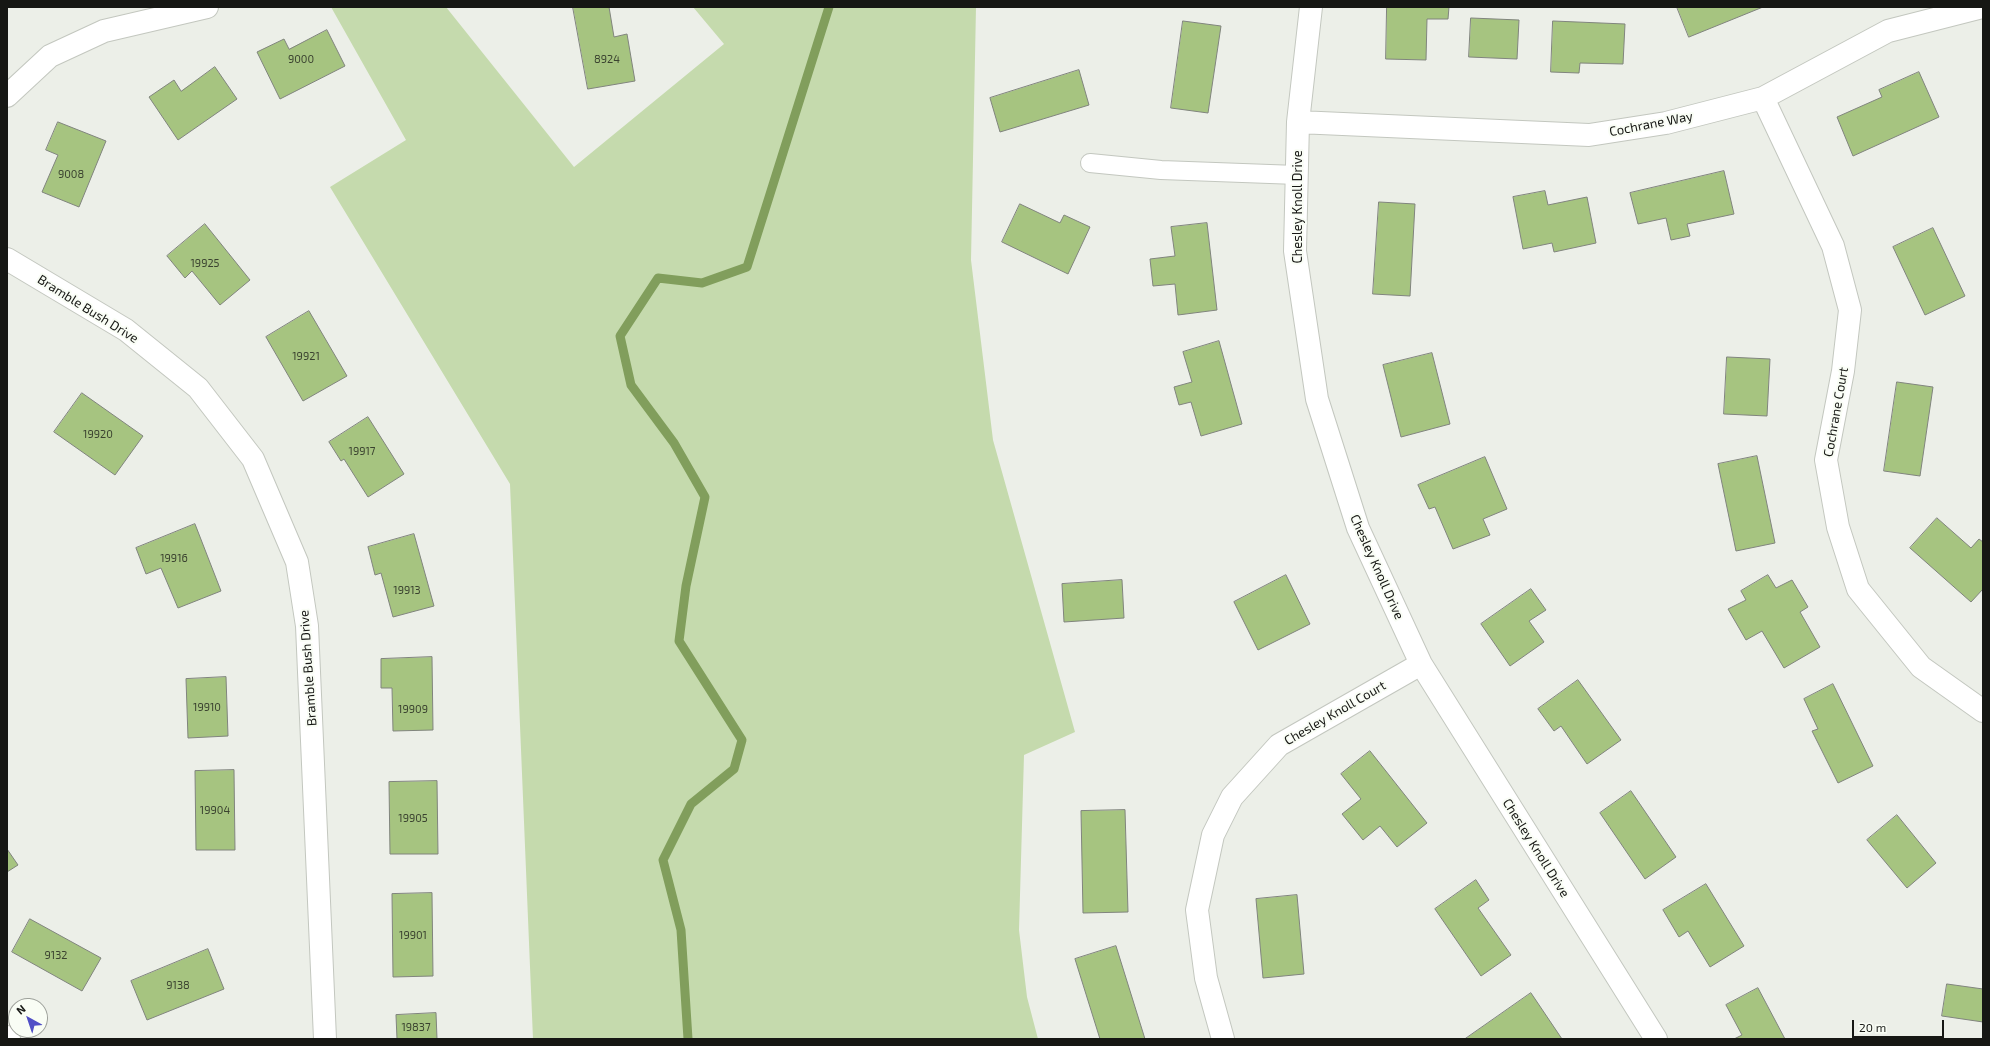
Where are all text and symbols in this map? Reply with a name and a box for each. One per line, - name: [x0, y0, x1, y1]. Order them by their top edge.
- house number: 9000: [288, 52, 314, 66]
- house number: 8924: [594, 52, 620, 66]
- street label: Cochrane Way: [1608, 108, 1694, 140]
- street label: Chesley Knoll Drive: [1290, 150, 1306, 264]
- house number: 9008: [58, 167, 84, 181]
- house number: 19925: [190, 256, 220, 270]
- street label: Bramble Bush Drive: [35, 272, 141, 346]
- house number: 19921: [292, 349, 320, 363]
- street label: Cochrane Court: [1820, 366, 1852, 458]
- house number: 19920: [83, 427, 113, 441]
- house number: 19917: [349, 444, 375, 458]
- street label: Chesley Knoll Drive: [1347, 512, 1407, 622]
- house number: 19916: [160, 551, 188, 565]
- house number: 19913: [393, 583, 421, 597]
- street label: Bramble Bush Drive: [296, 609, 320, 727]
- street label: Chesley Knoll Court: [1281, 678, 1389, 748]
- house number: 19910: [193, 700, 221, 714]
- house number: 19909: [398, 702, 428, 716]
- street label: Chesley Knoll Drive: [1499, 796, 1573, 900]
- house number: 19904: [200, 803, 230, 817]
- house number: 19905: [398, 811, 428, 825]
- house number: 19901: [399, 928, 427, 942]
- house number: 9132: [45, 948, 67, 962]
- house number: 9138: [166, 978, 190, 992]
- north arrow: [8, 998, 48, 1038]
- text: N: [13, 1002, 28, 1017]
- scale bar: [1854, 1012, 1946, 1038]
- house number: 19837: [401, 1020, 431, 1034]
- text: 20 m: [1859, 1020, 1886, 1034]

